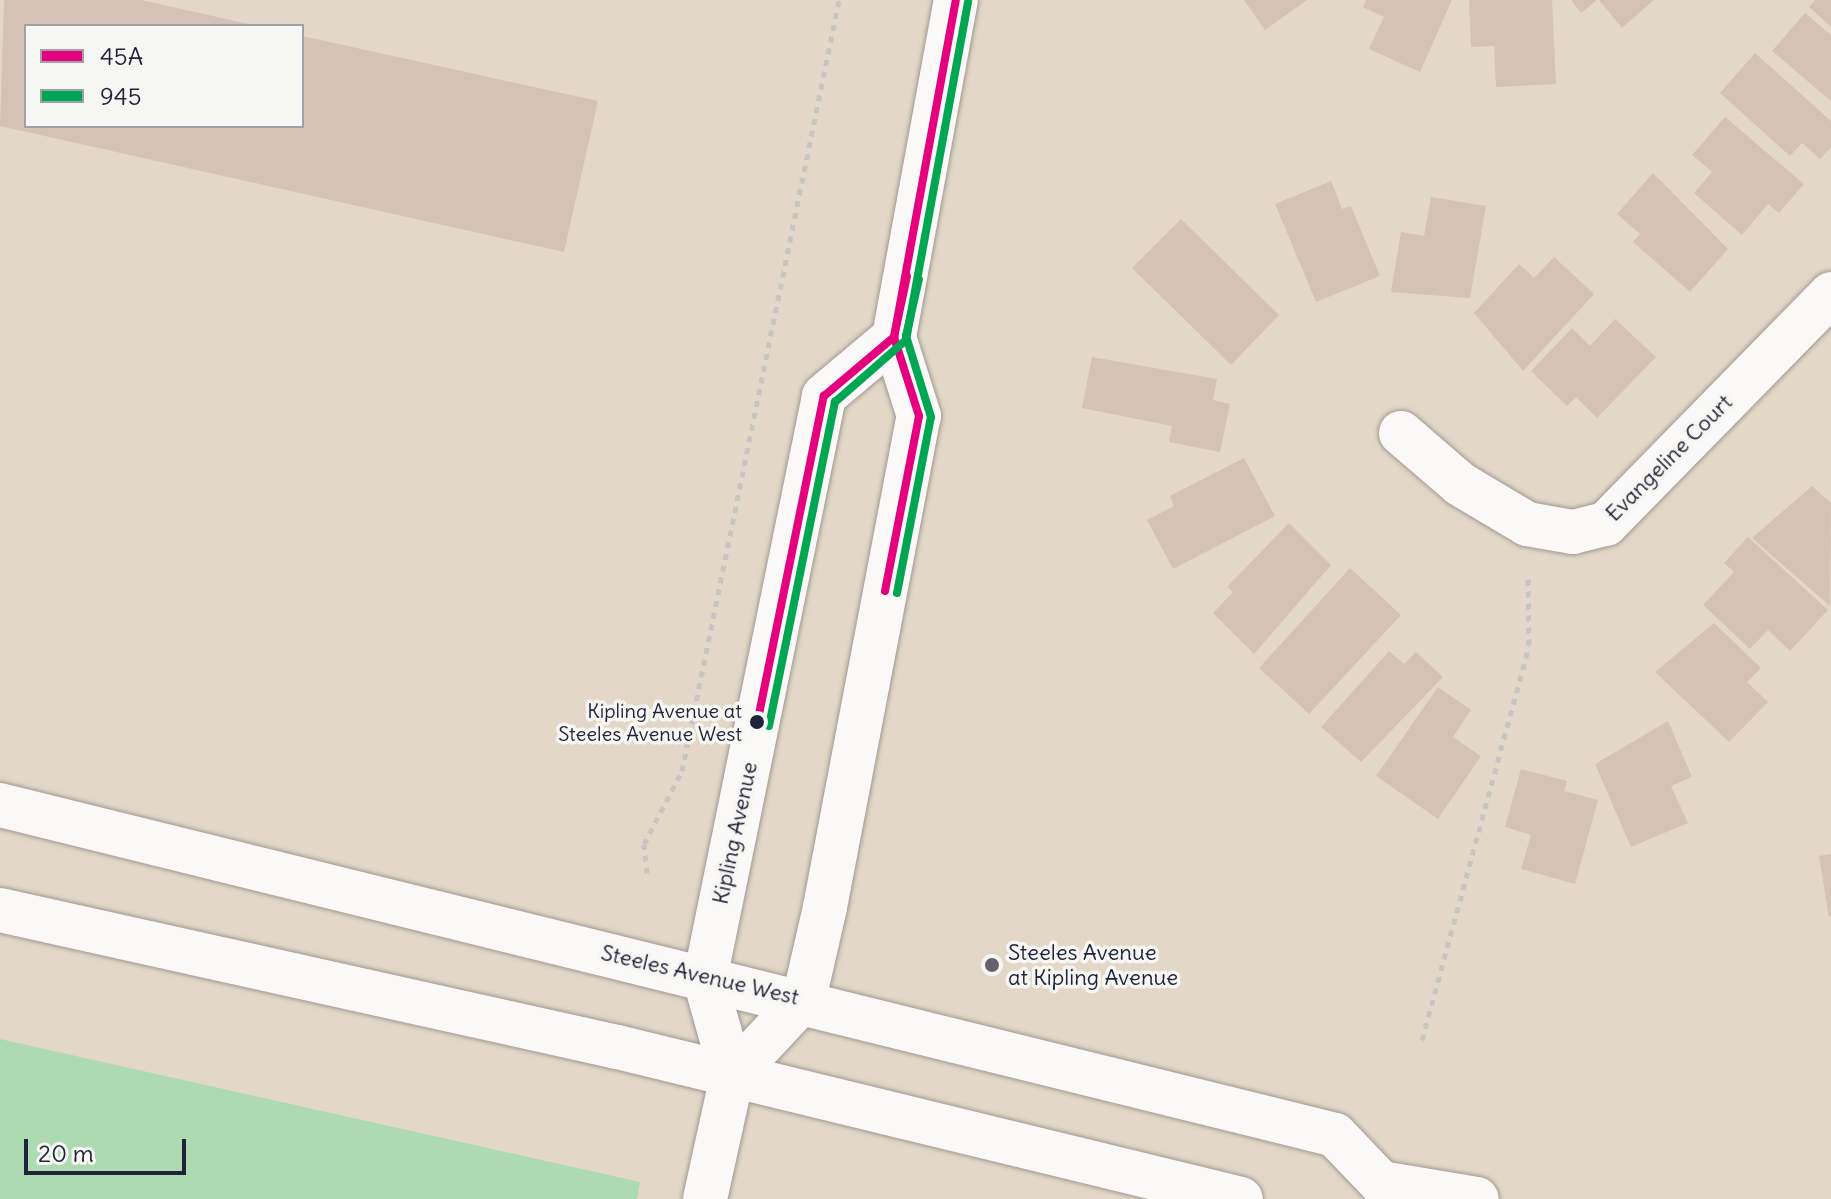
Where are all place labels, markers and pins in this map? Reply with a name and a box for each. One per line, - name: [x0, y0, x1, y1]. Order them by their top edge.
- place label: Kipling Avenue at Steeles Avenue West: [558, 698, 742, 745]
- marker: Kipling Avenue at Steeles Avenue West: [749, 714, 765, 730]
- place label: Steeles Avenue at Kipling Avenue: [1008, 939, 1178, 990]
- marker: Steeles Avenue at Kipling Avenue: [983, 956, 1001, 974]

